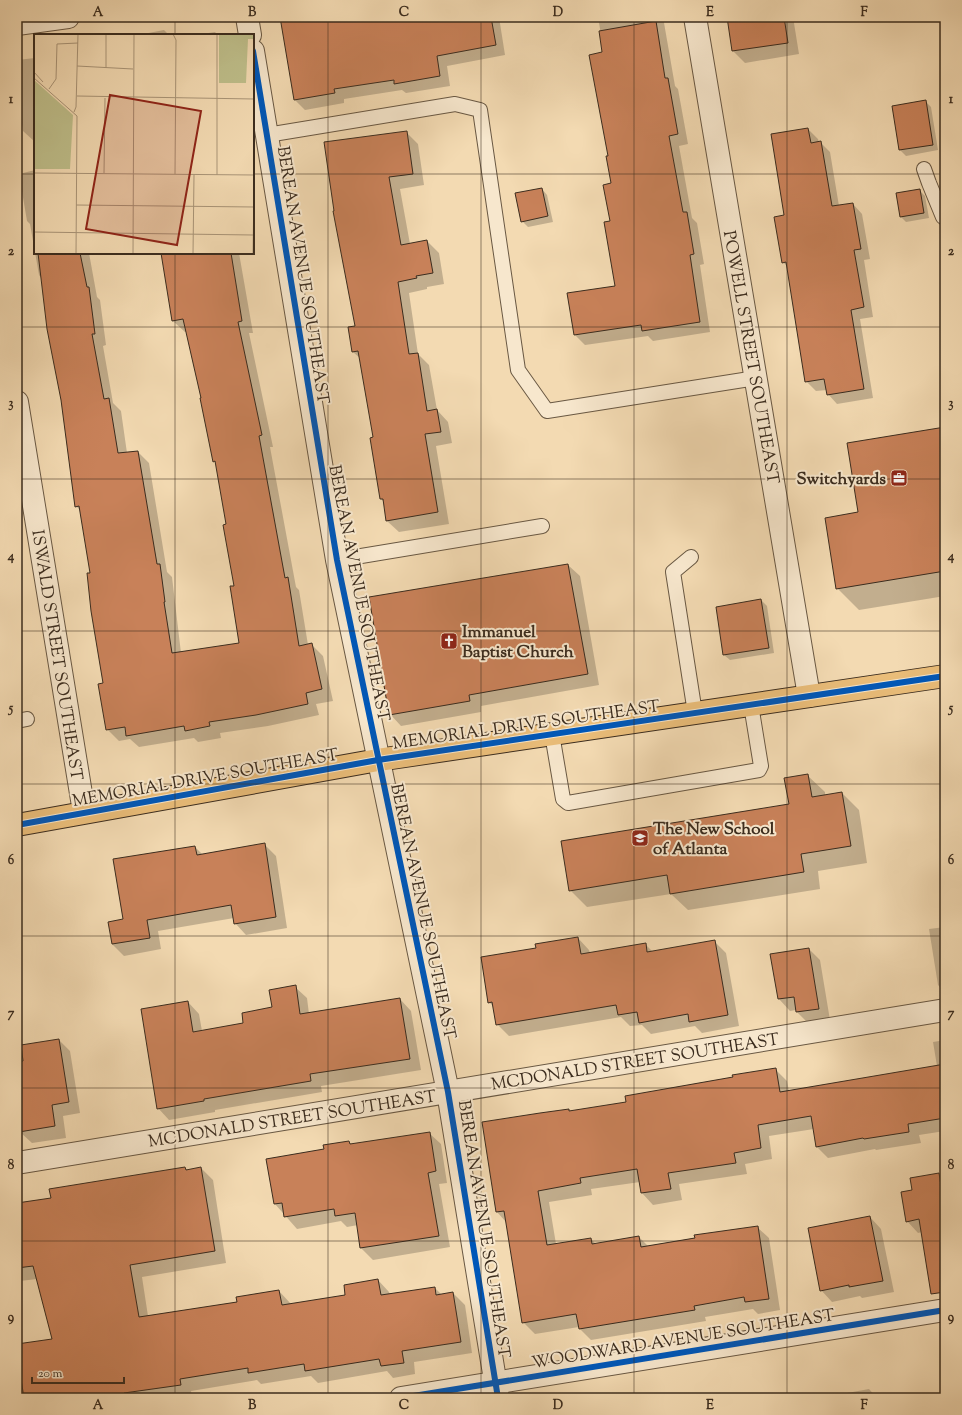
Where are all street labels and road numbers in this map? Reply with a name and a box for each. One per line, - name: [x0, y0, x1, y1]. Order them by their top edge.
- street label: BEREAN AVENUE SOUTHEAST: [270, 145, 334, 406]
- street label: POWELL STREET SOUTHEAST: [716, 229, 784, 486]
- street label: BEREAN AVENUE SOUTHEAST: [321, 463, 395, 724]
- street label: ISWALD STREET SOUTHEAST: [24, 528, 88, 782]
- street label: MEMORIAL DRIVE SOUTHEAST: [391, 695, 662, 757]
- street label: MEMORIAL DRIVE SOUTHEAST: [70, 744, 340, 814]
- street label: BEREAN AVENUE SOUTHEAST: [383, 781, 461, 1042]
- street label: MCDONALD STREET SOUTHEAST: [490, 1028, 781, 1098]
- street label: MCDONALD STREET SOUTHEAST: [147, 1085, 438, 1155]
- street label: BEREAN AVENUE SOUTHEAST: [451, 1099, 515, 1360]
- street label: WOODWARD AVENUE SOUTHEAST: [530, 1304, 837, 1376]

